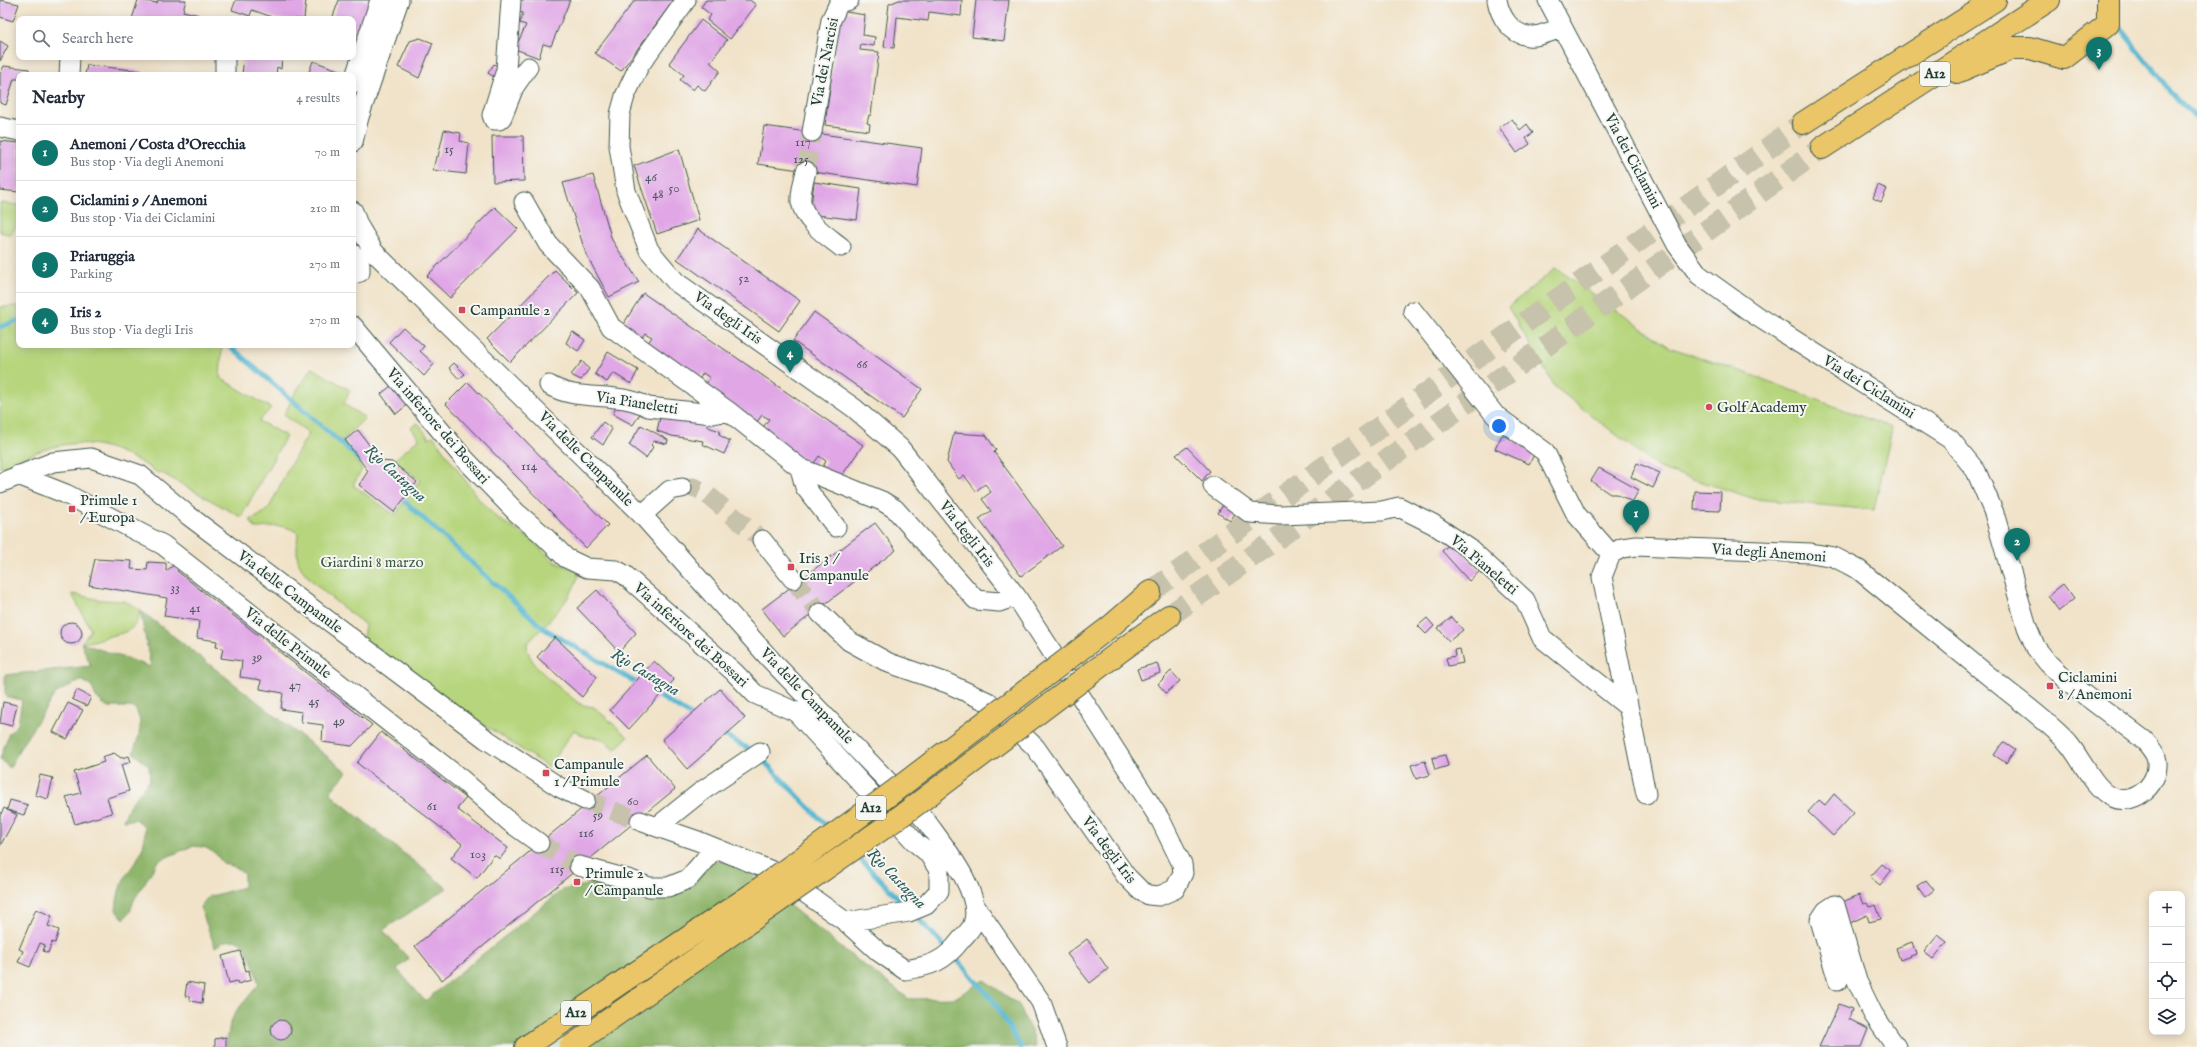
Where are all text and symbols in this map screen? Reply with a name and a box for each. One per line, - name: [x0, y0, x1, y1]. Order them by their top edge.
- search box: [16, 16, 356, 60]
- street label: Via dei Narcisi: [807, 16, 843, 109]
- icon: search: [30, 27, 52, 49]
- text: Search here: [62, 29, 133, 48]
- pin: 3: [2086, 37, 2112, 70]
- road number: A12: [1920, 62, 1950, 86]
- text: Nearby: [32, 88, 85, 109]
- text: 4 results: [296, 90, 340, 107]
- street label: Via dei Ciclamini: [1599, 109, 1666, 212]
- house number: 117: [795, 134, 811, 151]
- text: Anemoni / Costa d'Orecchia: [70, 135, 246, 154]
- house number: 15: [444, 141, 454, 158]
- text: 1: [43, 144, 47, 161]
- text: 70 m: [315, 144, 340, 161]
- house number: 125: [793, 151, 809, 168]
- text: Bus stop · Via degli Anemoni: [70, 154, 224, 171]
- house number: 46: [645, 169, 657, 186]
- house number: 50: [668, 180, 680, 197]
- house number: 48: [652, 186, 664, 203]
- text: Ciclamini 9 / Anemoni: [70, 191, 207, 210]
- text: 2: [42, 200, 48, 217]
- text: 210 m: [310, 200, 340, 217]
- text: Bus stop · Via dei Ciclamini: [70, 210, 215, 227]
- text: Priaruggia: [70, 247, 135, 266]
- text: 3: [43, 256, 47, 273]
- text: 270 m: [309, 256, 340, 273]
- text: Parking: [70, 266, 112, 283]
- house number: 52: [739, 270, 749, 287]
- street label: Via degli Iris: [689, 287, 766, 349]
- place label: Campanule 2: [470, 301, 550, 320]
- text: Iris 2: [70, 303, 102, 322]
- marker: Campanule 2: [457, 305, 467, 315]
- text: 4: [42, 312, 48, 329]
- text: 270 m: [309, 312, 340, 329]
- text: Bus stop · Via degli Iris: [70, 322, 193, 339]
- pin: 4: [777, 340, 803, 373]
- street label: Via dei Ciclamini: [1819, 351, 1919, 423]
- house number: 66: [857, 356, 868, 373]
- street label: Via inferiore dei Bossari: [382, 363, 494, 488]
- street label: Via Pianeletti: [594, 387, 679, 419]
- place label: Golf Academy: [1717, 398, 1807, 417]
- marker: Golf Academy: [1704, 402, 1714, 412]
- street label: Via delle Campanule: [534, 407, 638, 511]
- your location: [1489, 416, 1509, 436]
- water label: Rio Castagna: [360, 441, 430, 507]
- house number: 114: [521, 458, 538, 475]
- place label: Primule 1 / Europa: [80, 491, 137, 527]
- street label: Via degli Iris: [935, 496, 999, 571]
- pin: 1: [1623, 500, 1649, 533]
- marker: Primule 1 / Europa: [67, 504, 77, 514]
- pin: 2: [2004, 528, 2030, 561]
- street label: Via Pianeletti: [1445, 530, 1522, 599]
- street label: Via degli Anemoni: [1710, 539, 1827, 566]
- street label: Via delle Campanule: [233, 546, 346, 638]
- place label: Iris 3 / Campanule: [799, 549, 869, 585]
- park label: Giardini 8 marzo: [321, 553, 423, 572]
- marker: Iris 3 / Campanule: [786, 562, 796, 572]
- street label: Via inferiore dei Bossari: [629, 578, 752, 691]
- house number: 33: [170, 579, 180, 596]
- house number: 41: [189, 600, 201, 617]
- street label: Via delle Primule: [240, 603, 335, 683]
- street label: Via delle Campanule: [755, 643, 858, 748]
- water label: Rio Castagna: [607, 645, 683, 701]
- house number: 39: [252, 649, 263, 666]
- place label: Ciclamini 8 / Anemoni: [2058, 668, 2132, 704]
- house number: 47: [289, 677, 301, 694]
- marker: Ciclamini 8 / Anemoni: [2045, 681, 2055, 691]
- house number: 45: [308, 693, 320, 710]
- house number: 49: [333, 713, 345, 730]
- place label: Campanule 1 / Primule: [554, 755, 624, 791]
- marker: Campanule 1 / Primule: [541, 768, 551, 778]
- house number: 60: [627, 793, 639, 810]
- road number: A12: [856, 796, 886, 820]
- house number: 61: [427, 798, 437, 815]
- house number: 59: [593, 807, 604, 824]
- street label: Via degli Iris: [1077, 812, 1140, 887]
- house number: 116: [578, 825, 594, 842]
- water label: Rio Castagna: [862, 844, 930, 914]
- house number: 103: [470, 846, 486, 863]
- house number: 115: [550, 861, 564, 878]
- place label: Primule 2 / Campanule: [585, 864, 663, 900]
- marker: Primule 2 / Campanule: [572, 877, 582, 887]
- map controls: [2149, 891, 2185, 1035]
- button: +: [2149, 891, 2185, 927]
- button: −: [2149, 927, 2185, 963]
- button: locate: [2149, 963, 2185, 999]
- button: layers: [2149, 999, 2185, 1035]
- road number: A12: [561, 1001, 591, 1025]

